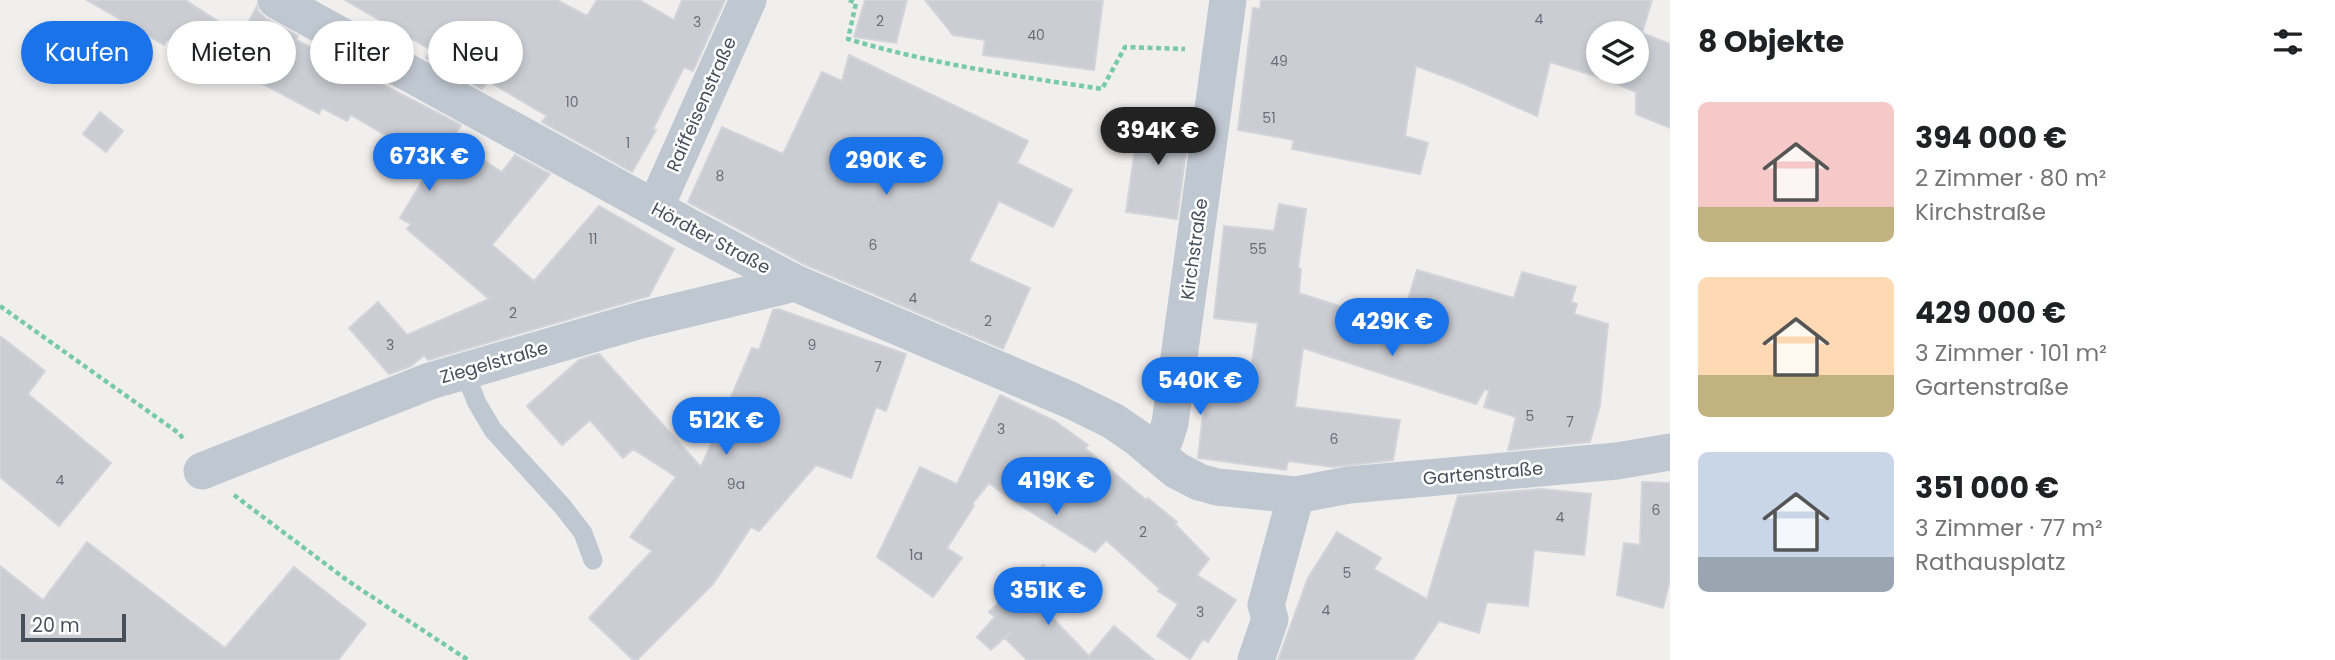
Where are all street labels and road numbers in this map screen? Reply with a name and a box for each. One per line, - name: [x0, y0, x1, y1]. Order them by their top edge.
- street label: Raiffeisenstraße: [660, 33, 742, 175]
- street label: Hördter Straße: [647, 196, 775, 280]
- street label: Kirchstraße: [1174, 196, 1214, 302]
- street label: Ziegelstraße: [437, 335, 551, 389]
- street label: Gartenstraße: [1422, 455, 1544, 491]

